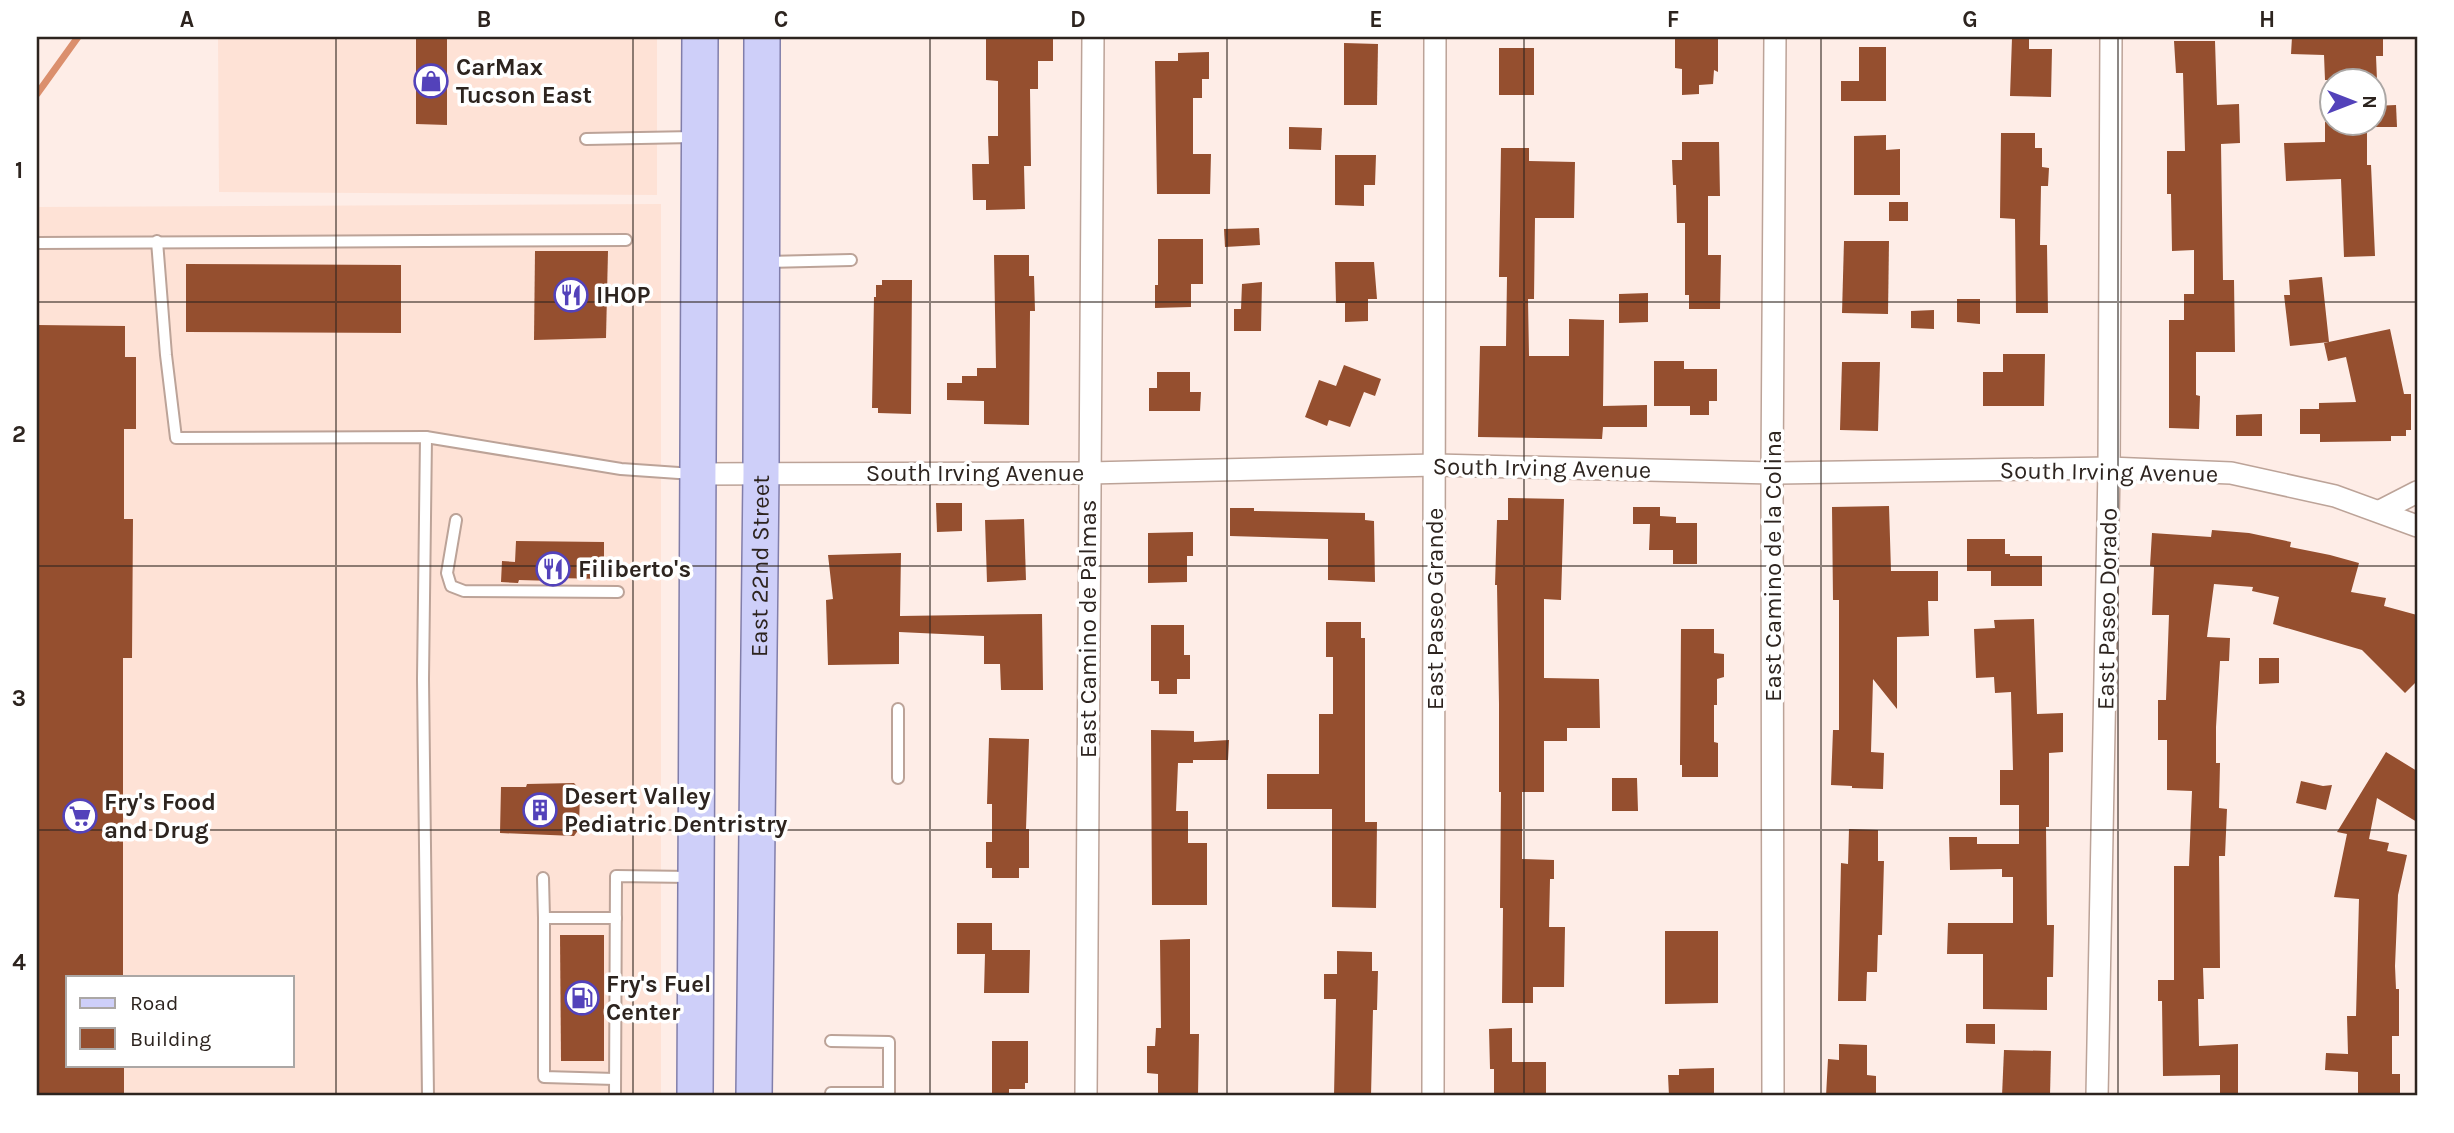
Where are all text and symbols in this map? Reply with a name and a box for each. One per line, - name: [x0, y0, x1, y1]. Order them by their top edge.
- text: A: [180, 6, 194, 33]
- text: B: [477, 6, 491, 33]
- text: C: [774, 6, 788, 33]
- text: D: [1070, 6, 1086, 33]
- text: E: [1369, 6, 1383, 33]
- text: F: [1667, 6, 1679, 33]
- text: G: [1962, 6, 1978, 33]
- text: H: [2259, 6, 2275, 33]
- place label: CarMax Tucson East: [456, 53, 592, 109]
- shop icon: CarMax Tucson East: [412, 62, 450, 100]
- north arrow: [2318, 66, 2388, 136]
- text: N: [2358, 95, 2380, 109]
- text: 1: [15, 157, 23, 184]
- restaurant icon: IHOP: [552, 276, 590, 314]
- place label: IHOP: [596, 281, 651, 309]
- text: 2: [12, 421, 26, 448]
- street label: East Camino de la Colina: [1759, 430, 1787, 702]
- street label: South Irving Avenue: [1432, 452, 1652, 484]
- street label: South Irving Avenue: [1999, 456, 2219, 488]
- street label: South Irving Avenue: [866, 459, 1084, 487]
- street label: East 22nd Street: [745, 475, 775, 657]
- street label: East Camino de Palmas: [1074, 500, 1102, 758]
- street label: East Paseo Grande: [1421, 508, 1449, 710]
- street label: East Paseo Dorado: [2091, 508, 2123, 710]
- restaurant icon: Filiberto's: [534, 550, 572, 588]
- place label: Filiberto's: [578, 555, 691, 583]
- text: 3: [12, 685, 26, 712]
- place label: Desert Valley Pediatric Dentristry: [564, 782, 787, 838]
- place label: Fry's Food and Drug: [104, 788, 216, 844]
- building icon: Desert Valley Pediatric Dentristry: [521, 791, 559, 829]
- supermarket icon: Fry's Food and Drug: [61, 797, 99, 835]
- text: 4: [12, 949, 26, 976]
- place label: Fry's Fuel Center: [606, 970, 711, 1026]
- legend: [66, 976, 294, 1066]
- fuel station icon: Fry's Fuel Center: [563, 979, 601, 1017]
- text: Road: [130, 991, 178, 1015]
- text: Building: [130, 1027, 211, 1051]

